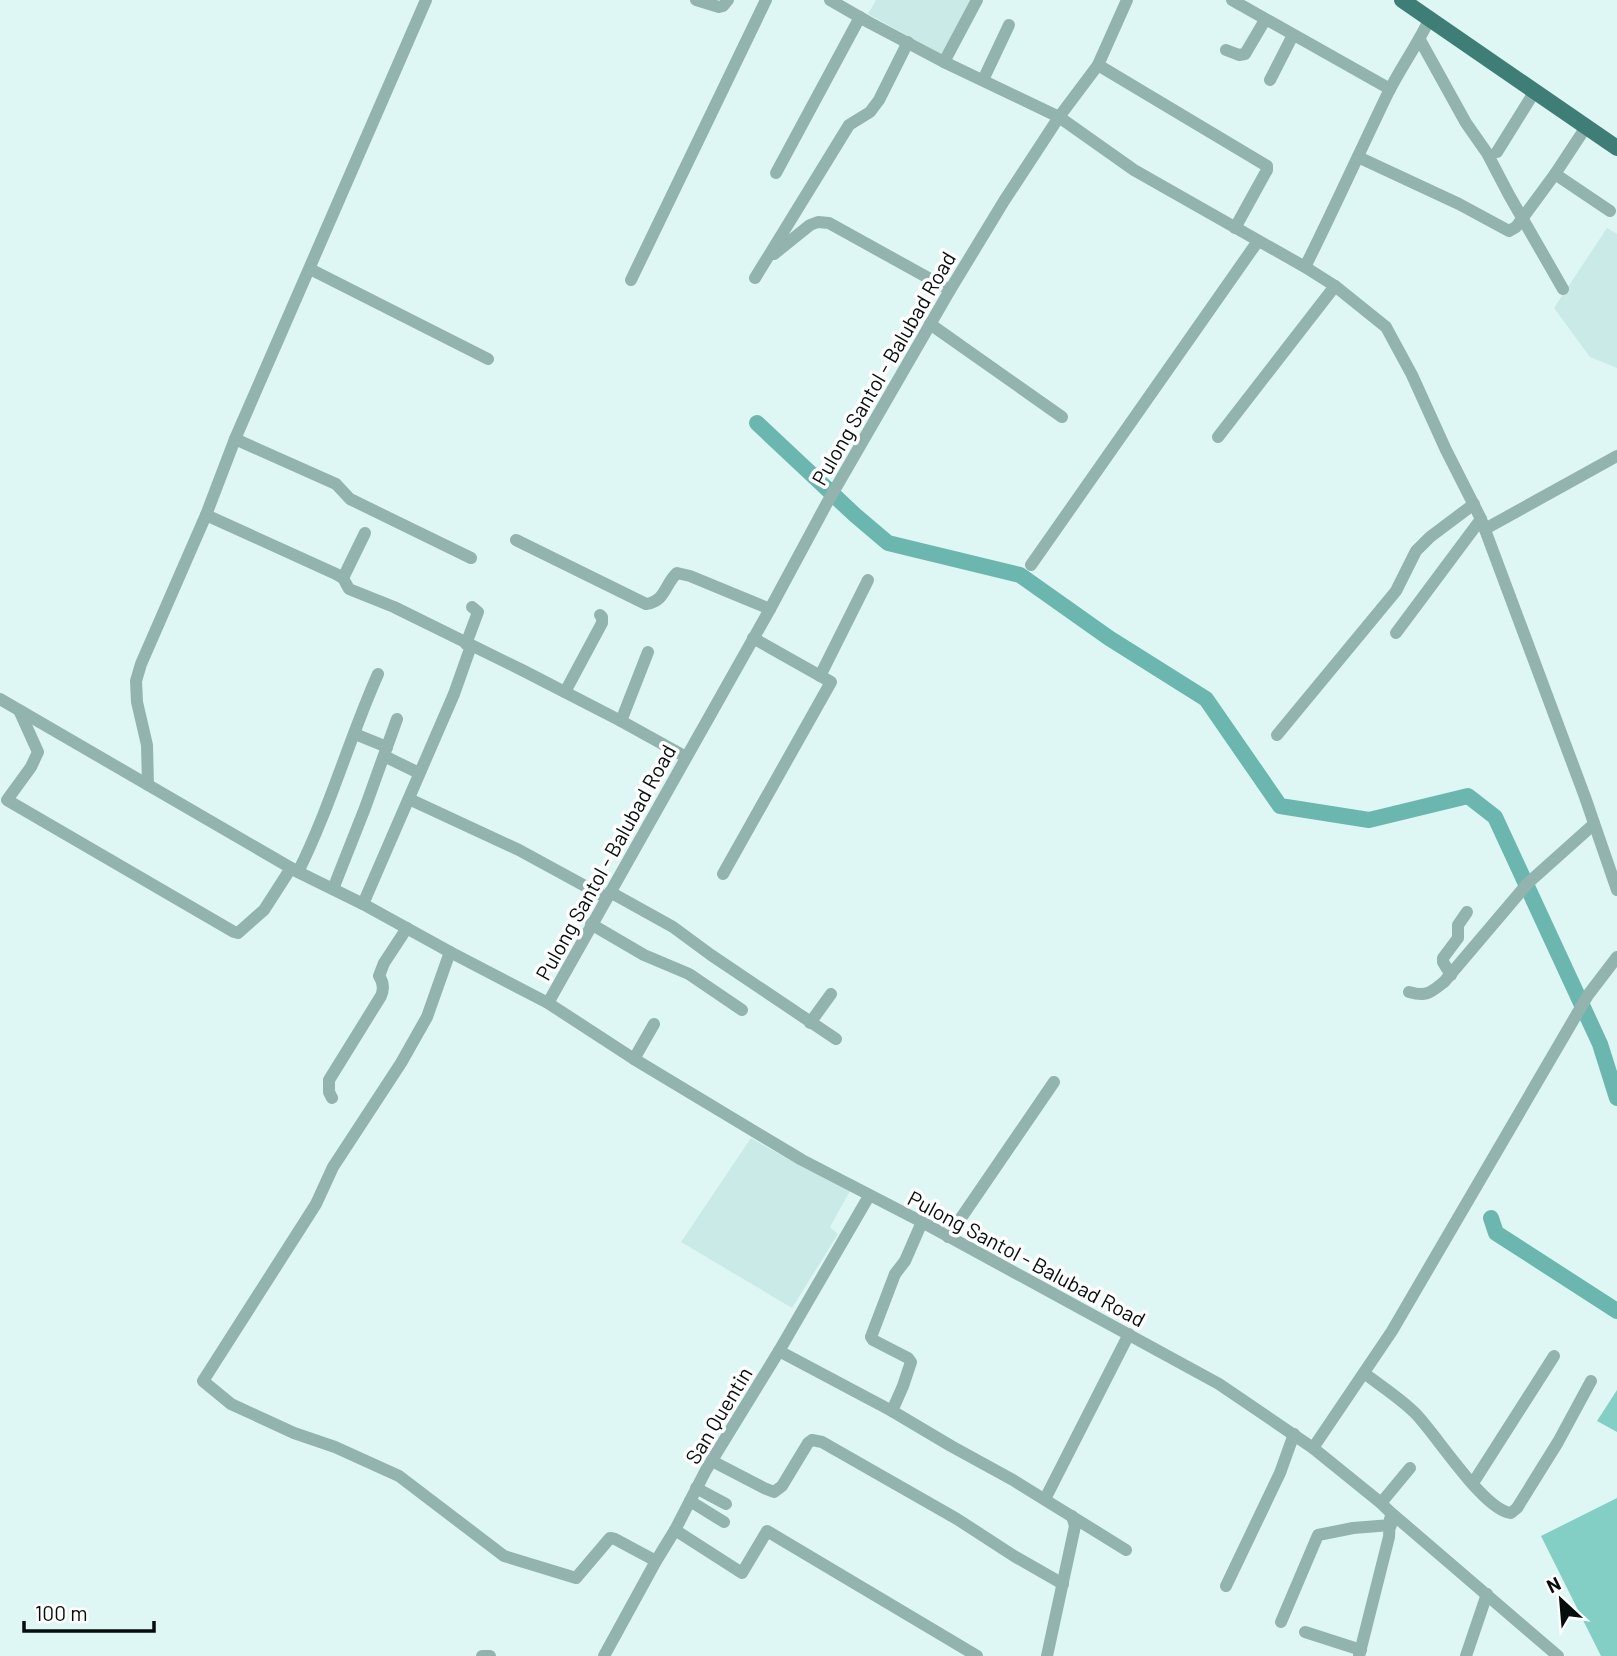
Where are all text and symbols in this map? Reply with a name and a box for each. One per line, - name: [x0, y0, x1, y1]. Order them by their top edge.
- street label: Pulong Santol - Balubad Road: [806, 247, 960, 489]
- street label: Pulong Santol - Balubad Road: [530, 740, 680, 984]
- street label: Pulong Santol - Balubad Road: [904, 1185, 1150, 1331]
- street label: San Quentin: [679, 1362, 757, 1468]
- north arrow: [1526, 1565, 1596, 1635]
- text: N: [1543, 1571, 1564, 1597]
- scale bar: [24, 1590, 154, 1634]
- text: 100 m: [35, 1600, 88, 1625]

